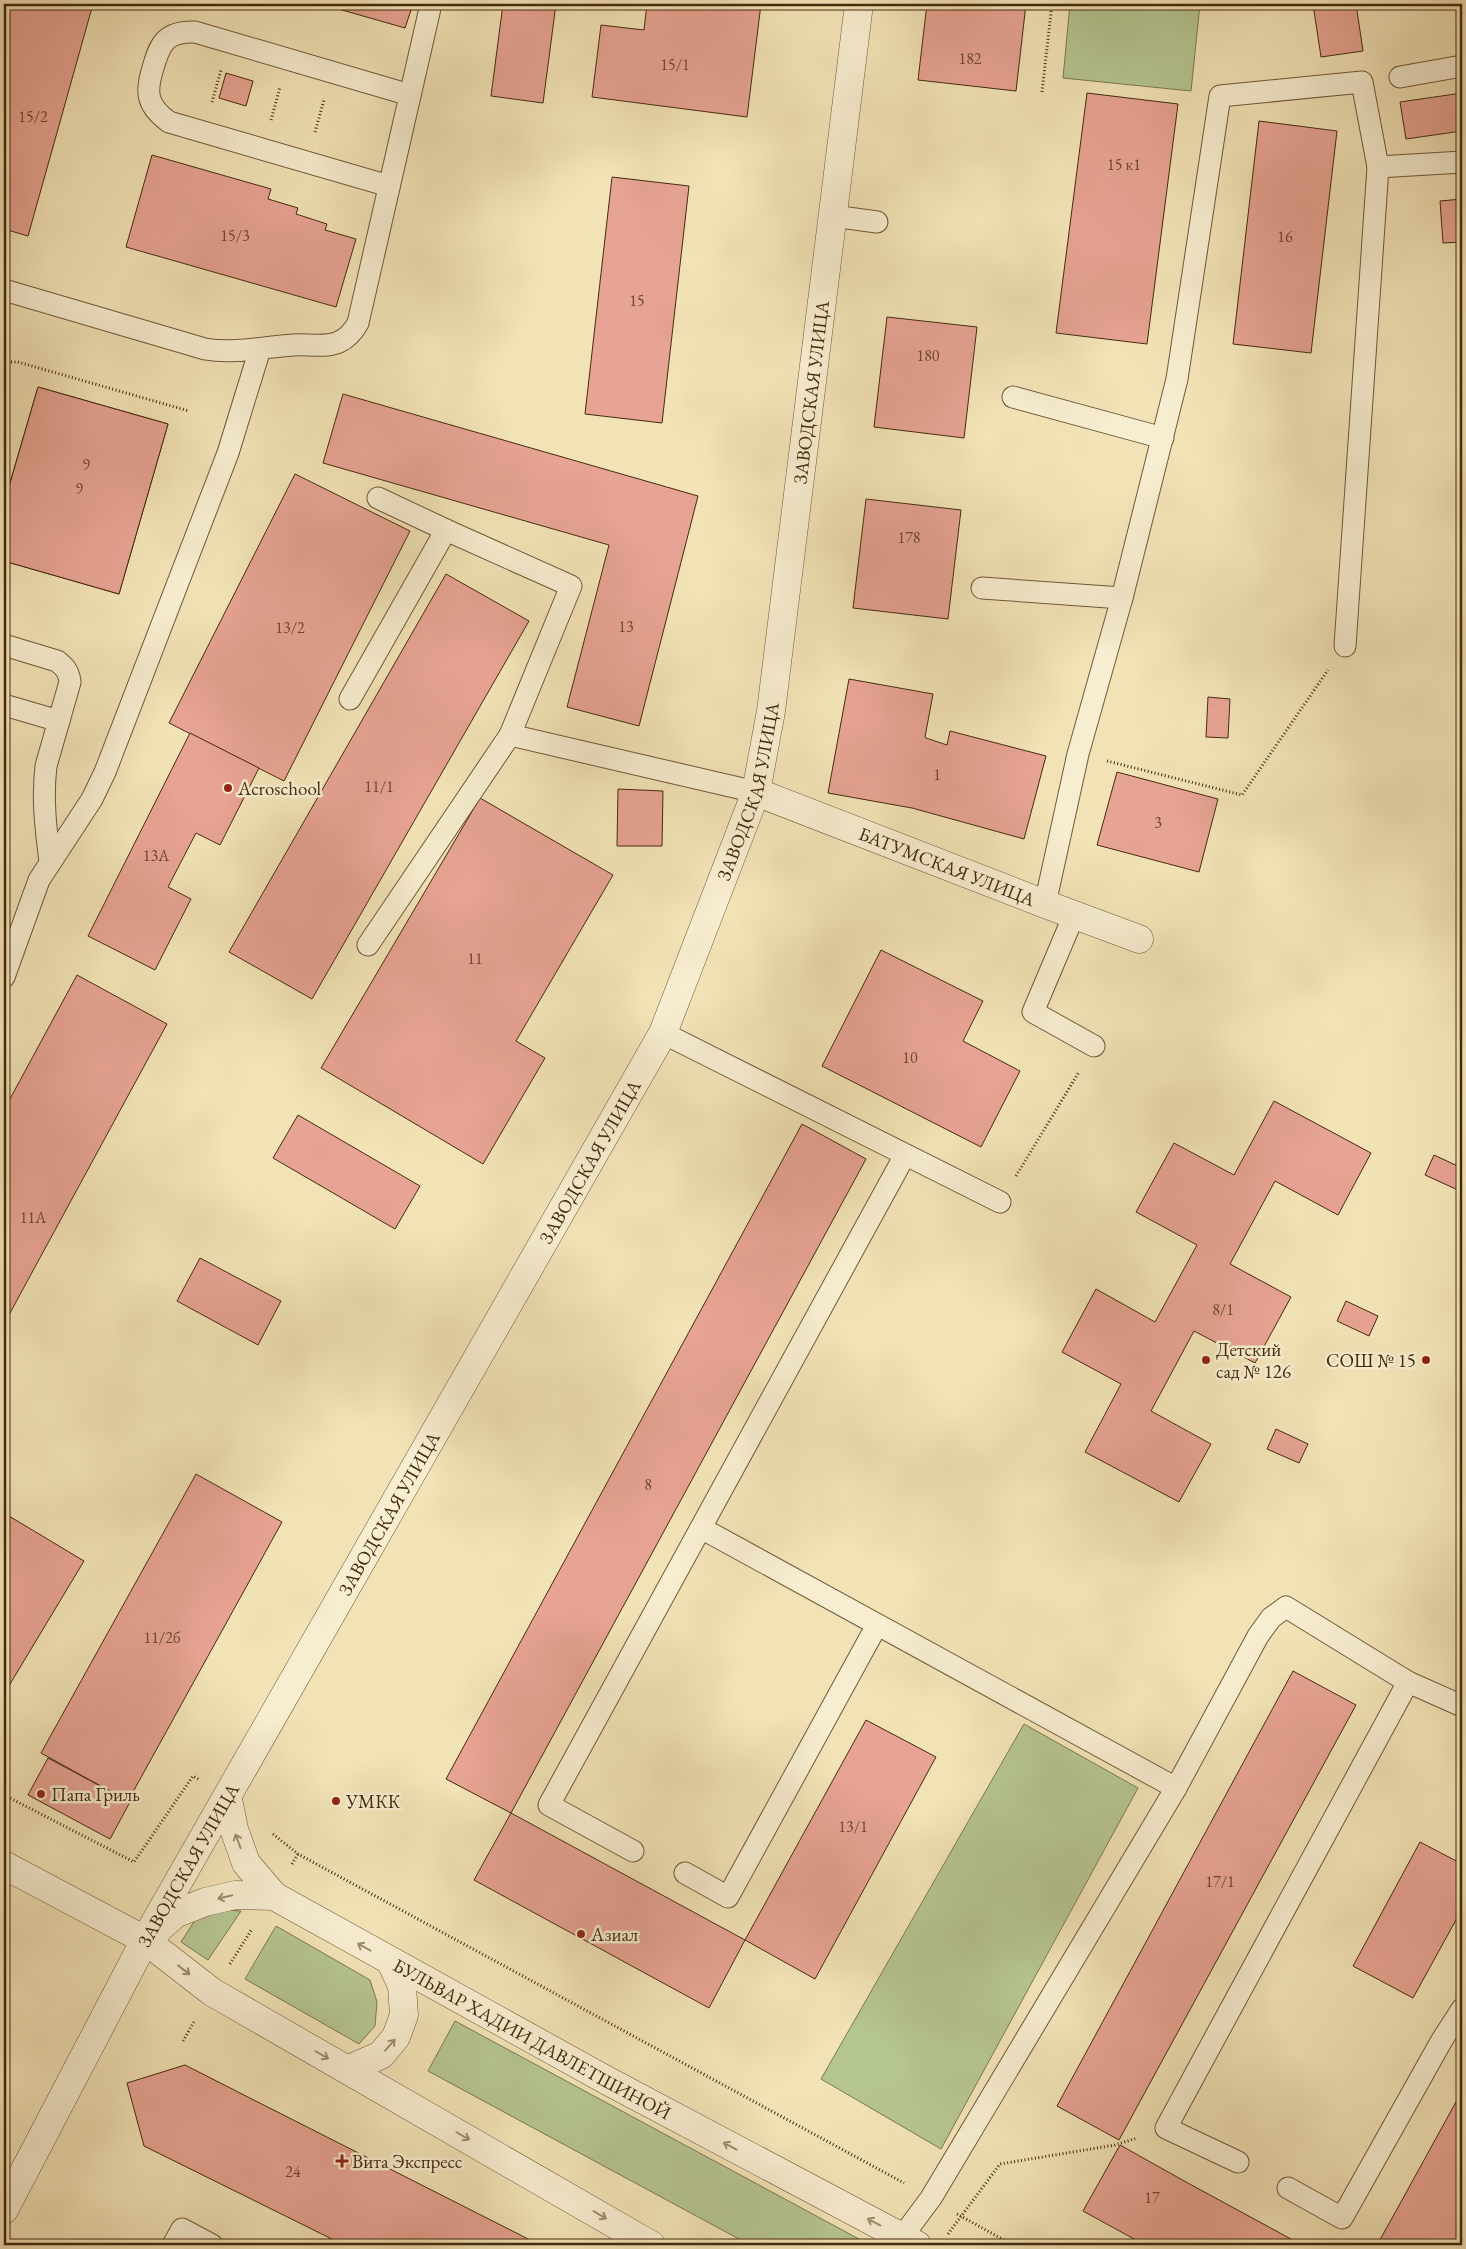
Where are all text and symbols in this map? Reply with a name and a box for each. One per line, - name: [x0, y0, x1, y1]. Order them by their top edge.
- house number: 182: [958, 48, 982, 69]
- house number: 15/1: [660, 54, 690, 75]
- house number: 15/2: [18, 106, 48, 127]
- house number: 15 к1: [1107, 154, 1141, 175]
- house number: 15/3: [220, 225, 250, 246]
- house number: 16: [1277, 226, 1293, 247]
- house number: 15: [629, 290, 645, 311]
- street label: ЗАВОДСКАЯ УЛИЦА: [787, 298, 835, 486]
- house number: 180: [916, 345, 940, 366]
- house number: 9: [82, 454, 90, 475]
- house number: 9: [75, 478, 83, 499]
- house number: 178: [897, 527, 921, 548]
- house number: 13: [618, 616, 634, 637]
- house number: 13/2: [275, 617, 305, 638]
- street label: ЗАВОДСКАЯ УЛИЦА: [711, 700, 785, 884]
- house number: 1: [933, 764, 941, 785]
- place label: Acroschool: [237, 776, 322, 801]
- house number: 11/1: [364, 776, 394, 797]
- marker: Acroschool: [222, 782, 234, 794]
- house number: 3: [1154, 812, 1162, 833]
- street label: БАТУМСКАЯ УЛИЦА: [855, 821, 1040, 912]
- house number: 13А: [143, 845, 170, 866]
- house number: 11: [467, 948, 483, 969]
- house number: 10: [902, 1047, 918, 1068]
- street label: ЗАВОДСКАЯ УЛИЦА: [533, 1075, 647, 1248]
- house number: 11А: [20, 1207, 47, 1228]
- house number: 8/1: [1212, 1299, 1234, 1320]
- place label: Детский сад № 126: [1216, 1337, 1291, 1384]
- place label: СОШ № 15: [1326, 1348, 1416, 1373]
- marker: Детский сад № 126: [1200, 1354, 1212, 1366]
- marker: СОШ № 15: [1420, 1354, 1432, 1366]
- street label: ЗАВОДСКАЯ УЛИЦА: [332, 1426, 446, 1600]
- house number: 8: [644, 1474, 652, 1495]
- house number: 11/2б: [144, 1627, 181, 1648]
- street label: ЗАВОДСКАЯ УЛИЦА: [132, 1778, 245, 1951]
- place label: Папа Гриль: [51, 1782, 140, 1807]
- marker: Папа Гриль: [35, 1788, 47, 1800]
- place label: УМКК: [345, 1789, 401, 1814]
- marker: УМКК: [330, 1795, 342, 1807]
- house number: 13/1: [838, 1816, 868, 1837]
- one-way arrow: [233, 1834, 242, 1849]
- house number: 17/1: [1205, 1871, 1235, 1892]
- one-way arrow: [218, 1893, 234, 1902]
- place label: Азиал: [590, 1922, 638, 1947]
- marker: Азиал: [575, 1928, 587, 1940]
- one-way arrow: [357, 1941, 371, 1951]
- street label: БУЛЬВАР ХАДИИ ДАВЛЕТШИНОЙ: [389, 1953, 675, 2125]
- one-way arrow: [177, 1965, 191, 1975]
- one-way arrow: [384, 2038, 395, 2051]
- one-way arrow: [315, 2050, 329, 2060]
- one-way arrow: [456, 2131, 470, 2141]
- one-way arrow: [723, 2141, 738, 2150]
- place label: Вита Экспресс: [352, 2149, 463, 2174]
- marker: Вита Экспресс: [336, 2155, 348, 2167]
- house number: 24: [285, 2161, 301, 2182]
- house number: 17: [1144, 2187, 1160, 2208]
- one-way arrow: [593, 2211, 607, 2221]
- one-way arrow: [866, 2217, 881, 2227]

